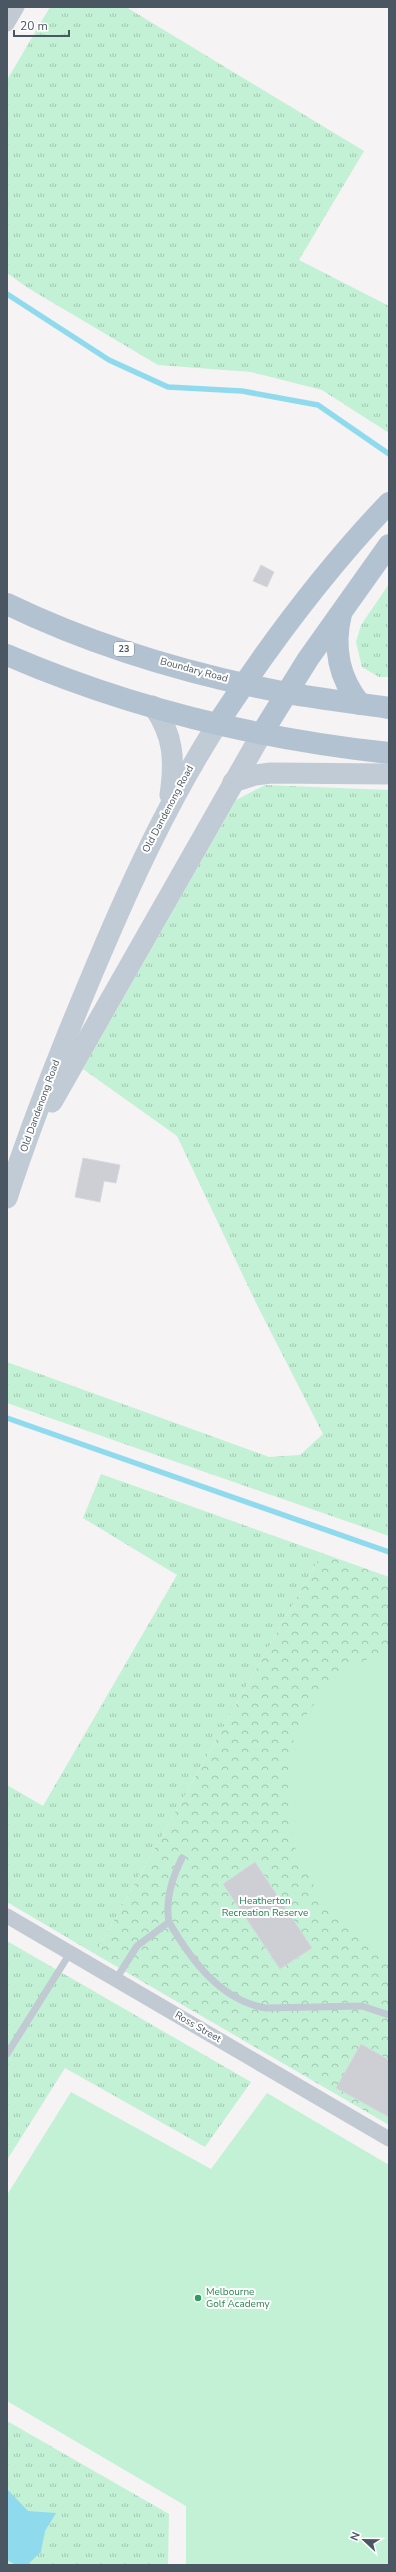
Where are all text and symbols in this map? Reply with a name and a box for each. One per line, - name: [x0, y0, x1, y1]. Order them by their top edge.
- scale bar: [14, 12, 69, 38]
- text: 20 m: [20, 18, 48, 34]
- road number: 23: [114, 642, 134, 656]
- street label: Boundary Road: [159, 654, 230, 686]
- street label: Old Dandenong Road: [139, 763, 197, 855]
- street label: Old Dandenong Road: [17, 1058, 63, 1154]
- park label: Heatherton Recreation Reserve: [222, 1894, 308, 1920]
- street label: Ross Street: [172, 2008, 224, 2046]
- place label: Melbourne Golf Academy: [206, 2285, 270, 2311]
- marker: Melbourne Golf Academy: [193, 2293, 203, 2303]
- north arrow: [344, 2520, 384, 2560]
- text: N: [347, 2530, 364, 2543]

